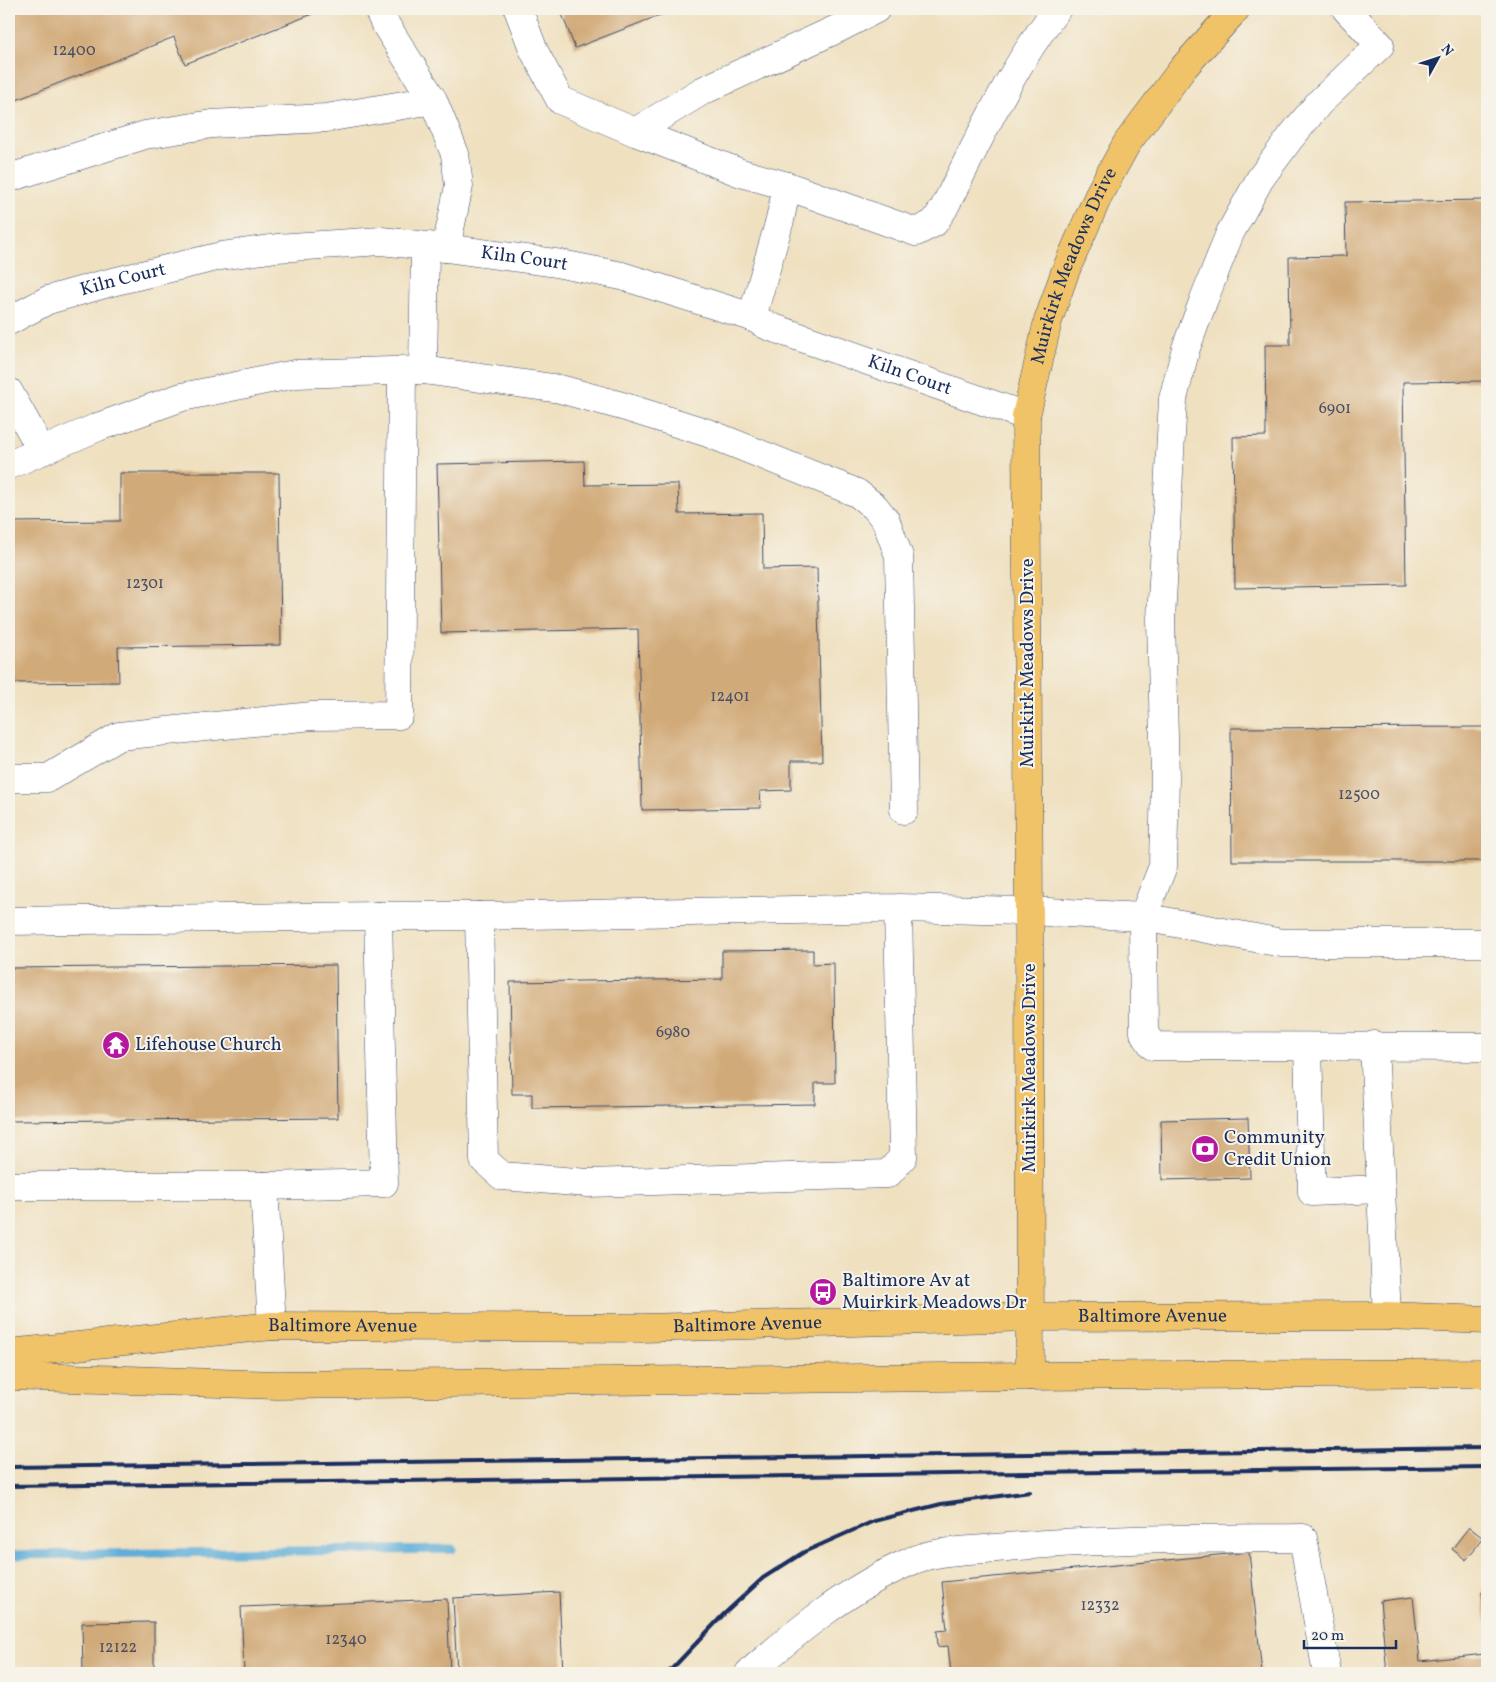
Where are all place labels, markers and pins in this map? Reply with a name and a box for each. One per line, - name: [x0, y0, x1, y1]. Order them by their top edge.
- temple icon: Lifehouse Church: [101, 1030, 131, 1060]
- place label: Lifehouse Church: [135, 1032, 282, 1058]
- place label: Community Credit Union: [1224, 1125, 1332, 1173]
- bank icon: Community Credit Union: [1190, 1134, 1220, 1164]
- place label: Baltimore Av at Muirkirk Meadows Dr: [842, 1268, 1027, 1316]
- bus stop icon: Baltimore Av at Muirkirk Meadows Dr: [808, 1277, 838, 1307]

